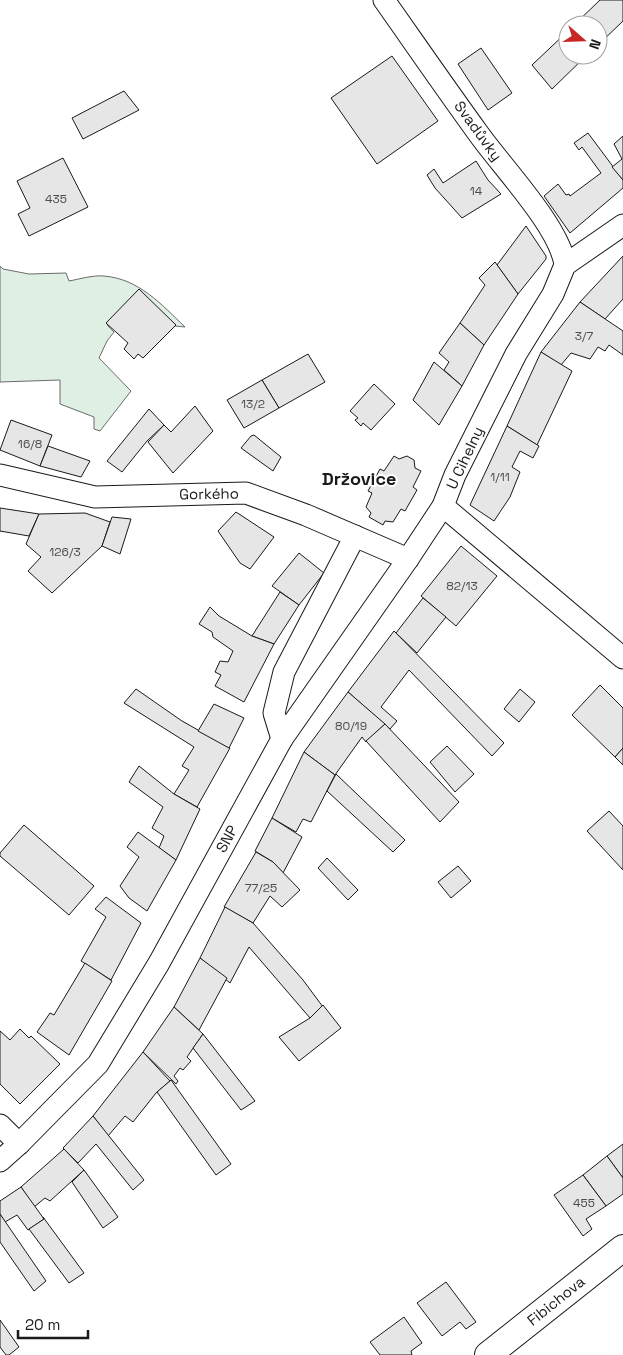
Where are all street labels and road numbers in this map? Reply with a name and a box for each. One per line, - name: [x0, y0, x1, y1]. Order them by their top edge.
- street label: Svadůvky: [450, 97, 507, 164]
- street label: U Cihelny: [442, 423, 487, 492]
- street label: Gorkého: [179, 483, 239, 504]
- street label: SNP: [211, 822, 242, 856]
- street label: Fibichova: [523, 1271, 589, 1330]

